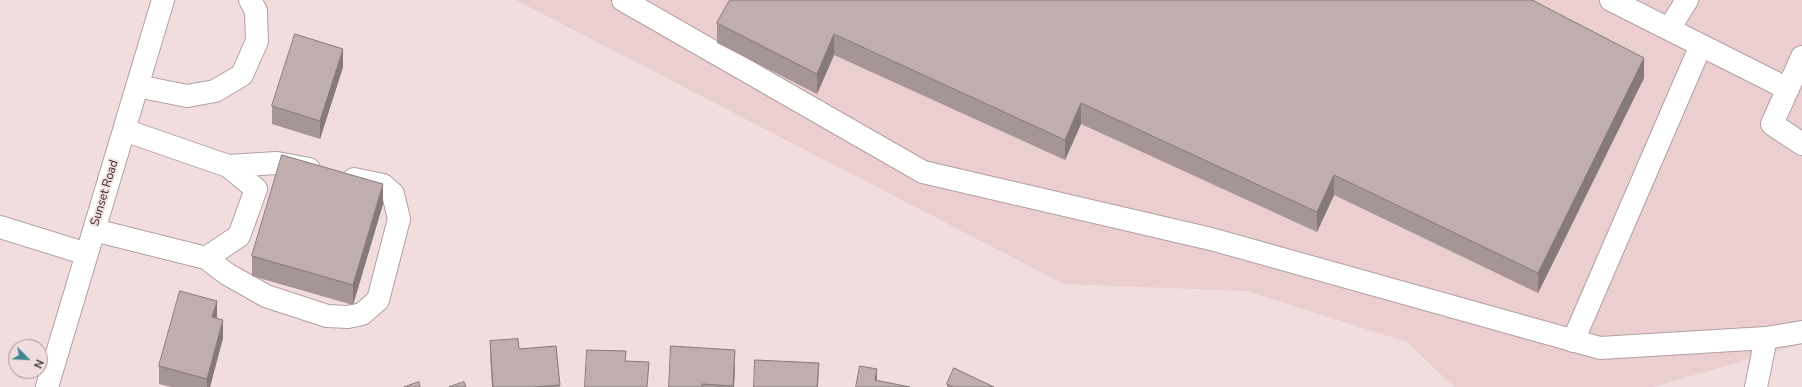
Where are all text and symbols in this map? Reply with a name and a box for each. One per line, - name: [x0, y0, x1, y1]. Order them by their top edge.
- street label: Sunset Road: [88, 158, 122, 228]
- north arrow: [8, 339, 48, 379]
- text: N: [30, 357, 47, 370]

